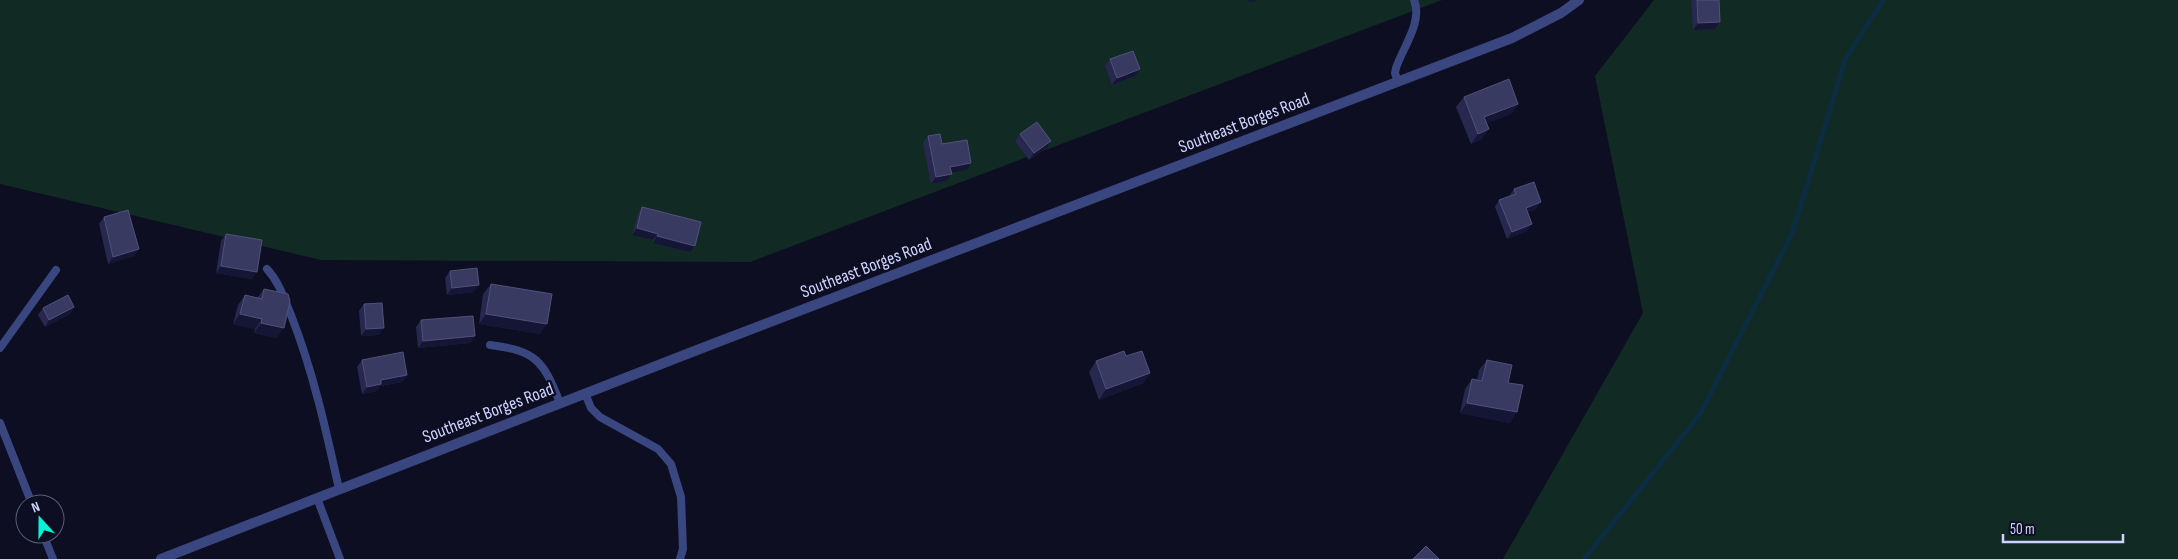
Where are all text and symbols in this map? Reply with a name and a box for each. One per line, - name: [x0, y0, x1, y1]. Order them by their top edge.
- street label: Southeast Borges Road: [1175, 88, 1313, 158]
- street label: Southeast Borges Road: [797, 233, 935, 303]
- street label: Southeast Borges Road: [419, 378, 557, 448]
- north arrow: [15, 494, 65, 544]
- text: N: [29, 498, 42, 517]
- scale bar: [2003, 512, 2123, 544]
- text: 50 m: [2010, 520, 2035, 539]

